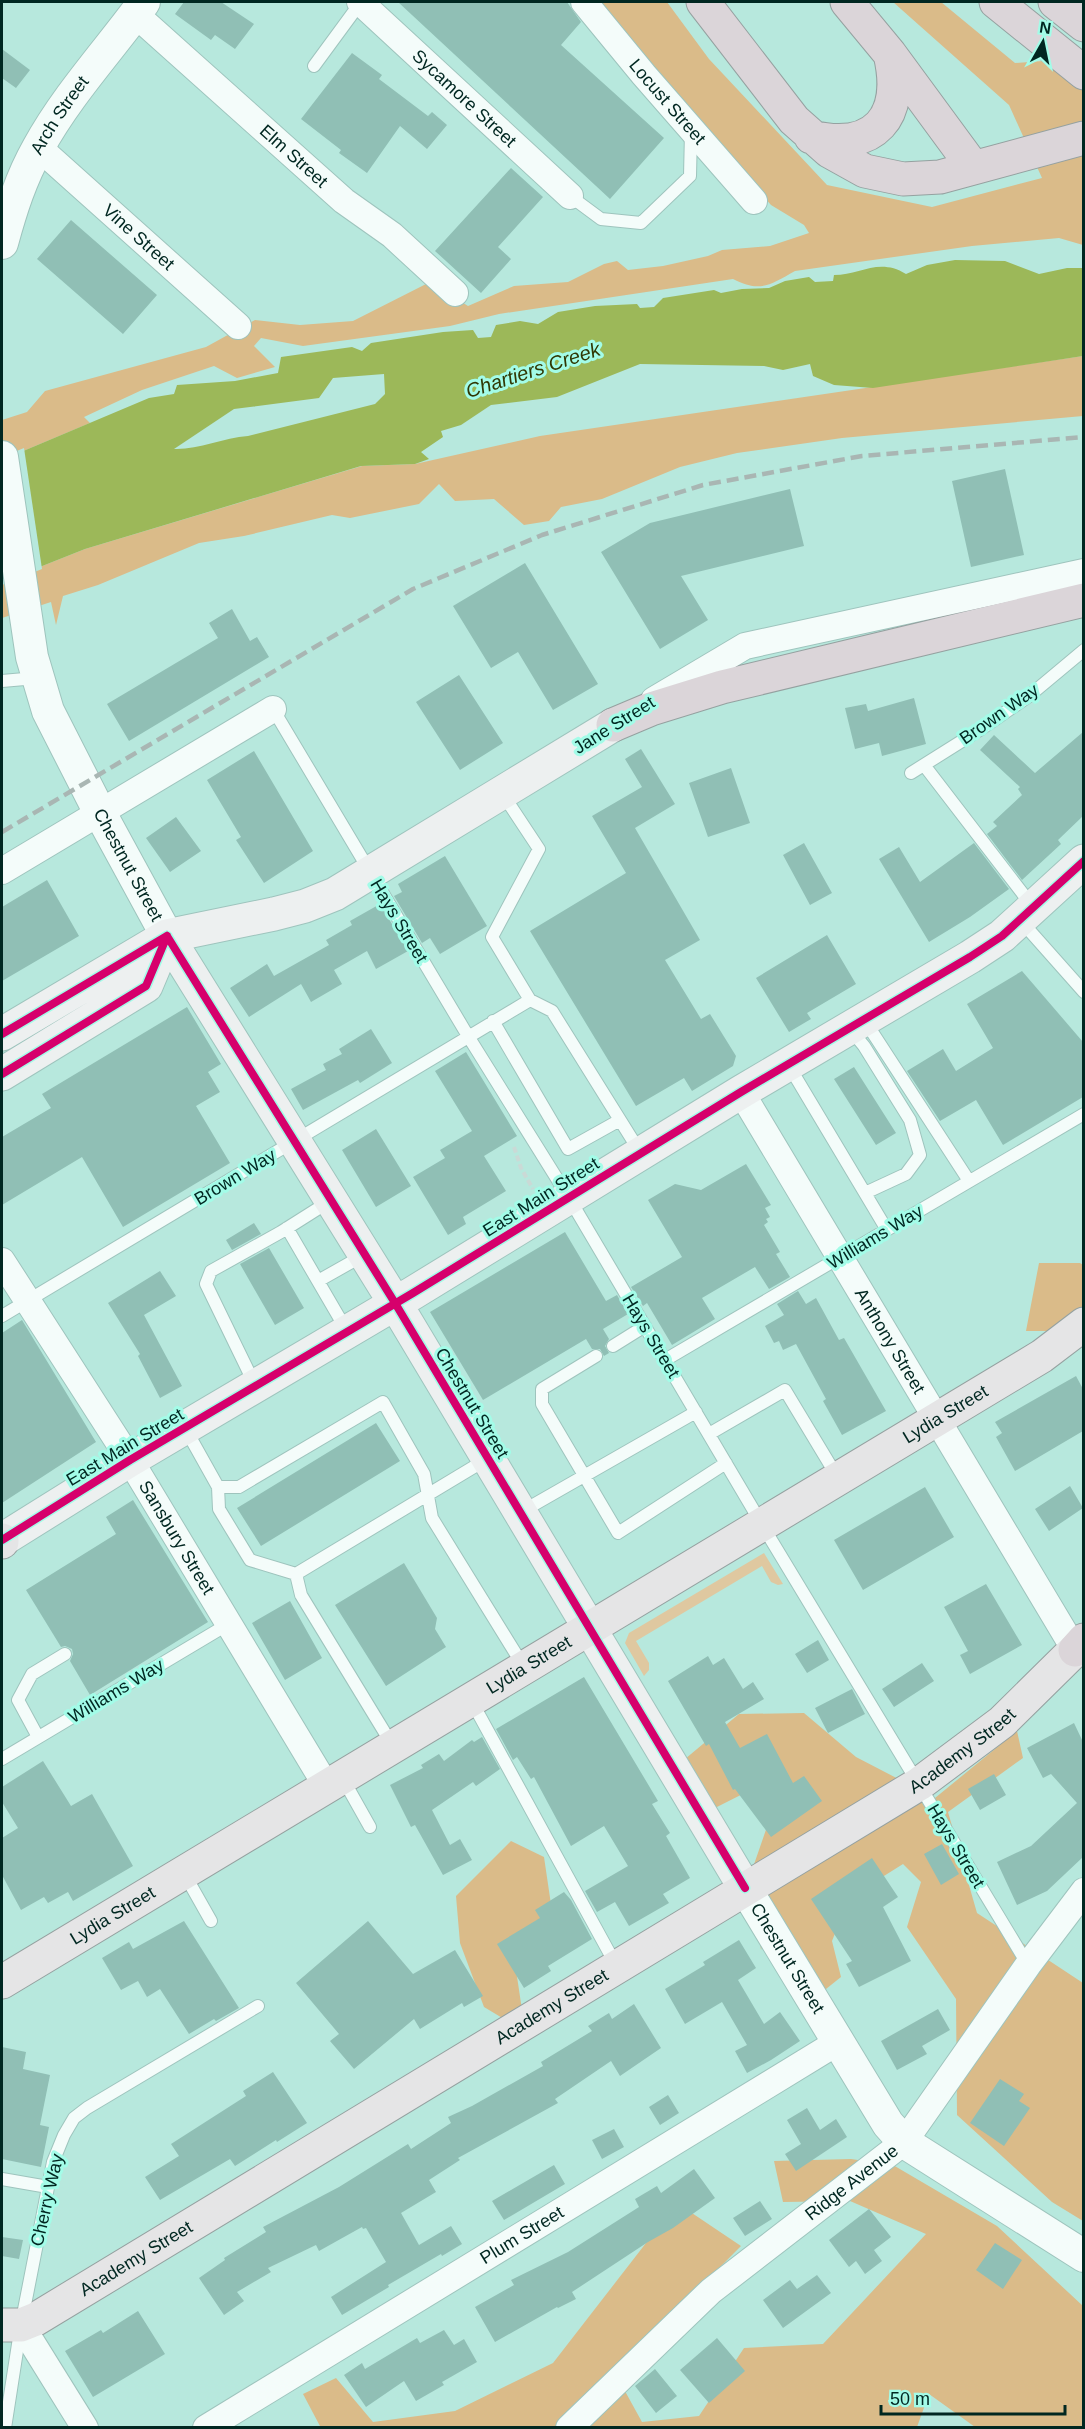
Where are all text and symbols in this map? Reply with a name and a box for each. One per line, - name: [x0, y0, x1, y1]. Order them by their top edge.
- north arrow: [1013, 12, 1073, 72]
- text: N: [1038, 18, 1052, 37]
- street label: Sycamore Street: [408, 45, 520, 151]
- street label: Locust Street: [625, 55, 710, 148]
- street label: Arch Street: [26, 72, 93, 158]
- street label: Elm Street: [256, 121, 332, 192]
- street label: Vine Street: [99, 200, 178, 274]
- water label: Chartiers Creek: [463, 338, 604, 402]
- street label: Brown Way: [956, 680, 1042, 748]
- street label: Jane Street: [570, 692, 658, 758]
- street label: Chestnut Street: [89, 805, 167, 925]
- street label: Hays Street: [366, 876, 432, 966]
- street label: Brown Way: [191, 1145, 279, 1209]
- street label: East Main Street: [479, 1153, 603, 1241]
- street label: Williams Way: [824, 1201, 926, 1273]
- street label: Anthony Street: [851, 1285, 929, 1397]
- street label: Hays Street: [618, 1291, 684, 1381]
- street label: Chestnut Street: [431, 1344, 513, 1462]
- street label: Lydia Street: [899, 1381, 991, 1447]
- street label: East Main Street: [63, 1404, 187, 1490]
- street label: Sansbury Street: [135, 1477, 219, 1598]
- street label: Lydia Street: [483, 1632, 575, 1698]
- street label: Williams Way: [65, 1655, 167, 1727]
- street label: Academy Street: [906, 1704, 1020, 1798]
- street label: Hays Street: [923, 1801, 989, 1891]
- street label: Lydia Street: [66, 1882, 159, 1949]
- street label: Chestnut Street: [747, 1899, 828, 2017]
- street label: Academy Street: [492, 1965, 612, 2048]
- street label: Ridge Avenue: [801, 2140, 902, 2224]
- street label: Cherry Way: [27, 2152, 67, 2248]
- street label: Plum Street: [476, 2202, 567, 2268]
- street label: Academy Street: [76, 2217, 196, 2300]
- scale bar: [881, 2378, 1066, 2416]
- text: 50 m: [890, 2389, 930, 2409]

